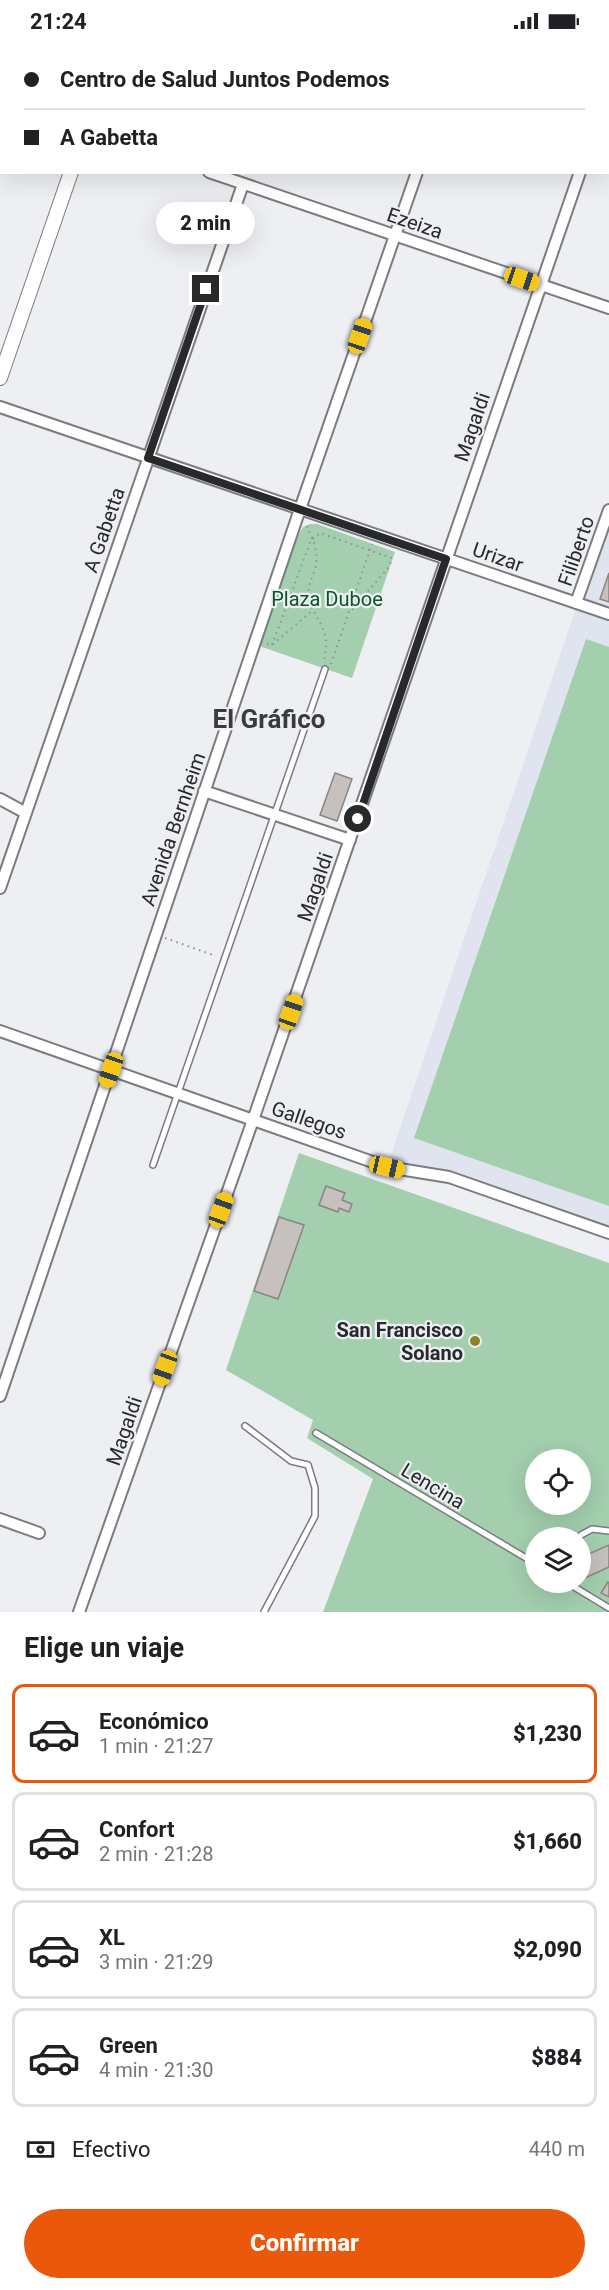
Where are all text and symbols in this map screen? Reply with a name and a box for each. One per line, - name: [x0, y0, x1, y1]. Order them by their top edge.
- text: 21:24: [30, 9, 87, 34]
- text: Centro de Salud Juntos Podemos: [60, 67, 390, 92]
- text: A Gabetta: [60, 125, 158, 150]
- callout: 2 min: [156, 202, 256, 244]
- street label: Ezeiza: [384, 202, 446, 244]
- text: 2 min: [180, 211, 231, 235]
- car: [502, 265, 542, 293]
- route end: [192, 275, 219, 302]
- car: [346, 316, 374, 356]
- street label: Magaldi: [449, 389, 495, 465]
- street label: A Gabetta: [78, 484, 130, 576]
- street label: Filiberto: [553, 513, 599, 589]
- street label: Urizar: [469, 537, 527, 577]
- park label: Plaza Duboe: [271, 587, 383, 611]
- district label: El Gráfico: [213, 704, 325, 734]
- street label: Avenida Bernheim: [135, 749, 211, 909]
- route start: [344, 805, 371, 832]
- street label: Magaldi: [292, 849, 338, 925]
- car: [277, 992, 305, 1032]
- car: [97, 1050, 125, 1090]
- street label: Gallegos: [268, 1096, 350, 1144]
- car: [367, 1154, 407, 1180]
- car: [206, 1190, 236, 1230]
- place label: San Francisco Solano: [336, 1318, 463, 1365]
- marker: San Francisco Solano: [468, 1334, 482, 1348]
- car: [150, 1348, 180, 1388]
- street label: Magaldi: [101, 1393, 147, 1469]
- map controls: [525, 1449, 591, 1593]
- button: locate: [525, 1449, 591, 1515]
- street label: Lencina: [397, 1458, 469, 1514]
- button: layers: [525, 1527, 591, 1593]
- text: Elige un viaje: [24, 1632, 184, 1664]
- icon: car: [27, 1707, 81, 1761]
- text: Económico: [99, 1709, 209, 1734]
- text: $1,230: [513, 1721, 582, 1746]
- text: 1 min · 21:27: [99, 1734, 214, 1758]
- icon: car: [27, 1815, 81, 1869]
- text: Confort: [99, 1817, 174, 1842]
- text: $1,660: [513, 1829, 582, 1854]
- text: 2 min · 21:28: [99, 1842, 214, 1866]
- icon: car: [27, 1923, 81, 1977]
- text: XL: [99, 1925, 125, 1950]
- text: $2,090: [513, 1937, 582, 1962]
- text: 3 min · 21:29: [99, 1950, 214, 1974]
- icon: car: [27, 2031, 81, 2085]
- text: Green: [99, 2033, 158, 2058]
- text: $884: [531, 2045, 582, 2070]
- text: 4 min · 21:30: [99, 2058, 214, 2082]
- icon: cash: [24, 2133, 57, 2166]
- text: Efectivo: [72, 2137, 150, 2162]
- text: 440 m: [529, 2137, 585, 2161]
- button: Confirmar: [24, 2209, 585, 2278]

